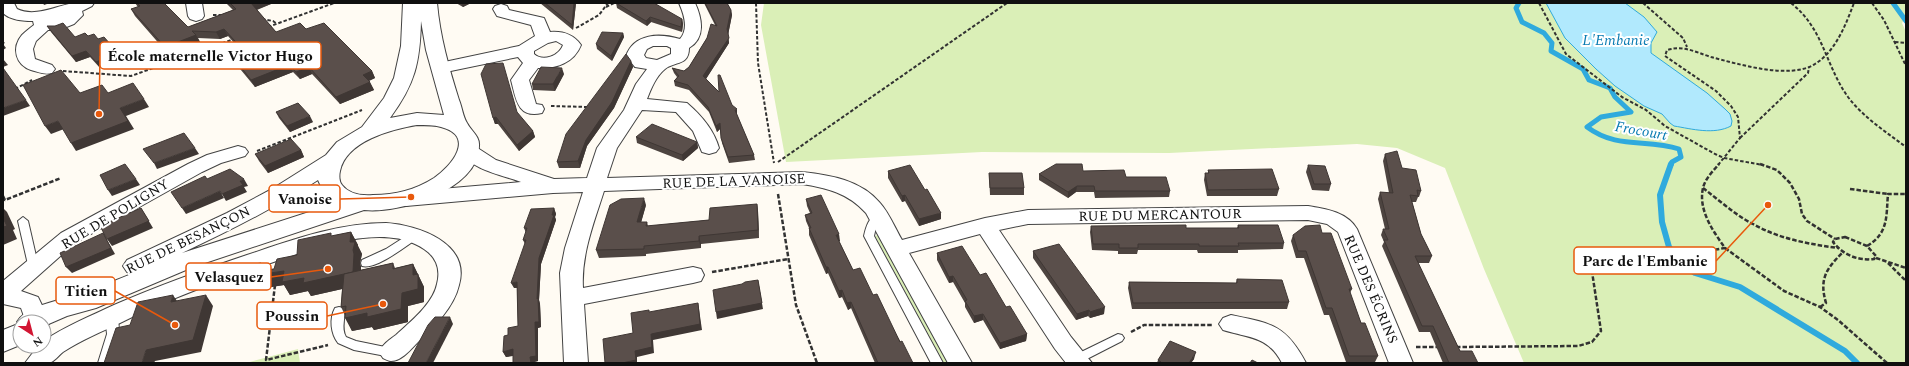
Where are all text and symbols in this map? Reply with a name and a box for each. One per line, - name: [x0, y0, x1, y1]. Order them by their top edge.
- water label: L'Embanie: [1582, 29, 1650, 52]
- callout: École maternelle Victor Hugo: [100, 42, 321, 69]
- text: École maternelle Victor Hugo: [107, 45, 313, 68]
- water label: Frocourt: [1613, 115, 1669, 147]
- street label: RUE DE LA VANOISE: [662, 168, 806, 194]
- street label: RUE DE POLIGNY: [57, 173, 173, 255]
- callout: Vanoise: [269, 185, 340, 212]
- text: Vanoise: [278, 188, 332, 211]
- street label: RUE DE BESANÇON: [122, 201, 254, 279]
- street label: RUE DU MERCANTOUR: [1078, 203, 1242, 227]
- street label: RUE DES ÉCRINS: [1339, 231, 1403, 347]
- callout: Parc de l'Embanie: [1574, 247, 1716, 274]
- text: Parc de l'Embanie: [1582, 250, 1708, 273]
- callout: Velasquez: [186, 263, 271, 290]
- text: Velasquez: [194, 266, 264, 289]
- callout: Titien: [56, 277, 115, 304]
- text: Titien: [64, 280, 108, 303]
- callout: Poussin: [257, 302, 327, 329]
- text: Poussin: [265, 305, 319, 328]
- north arrow: [12, 314, 52, 354]
- text: N: [29, 332, 46, 351]

